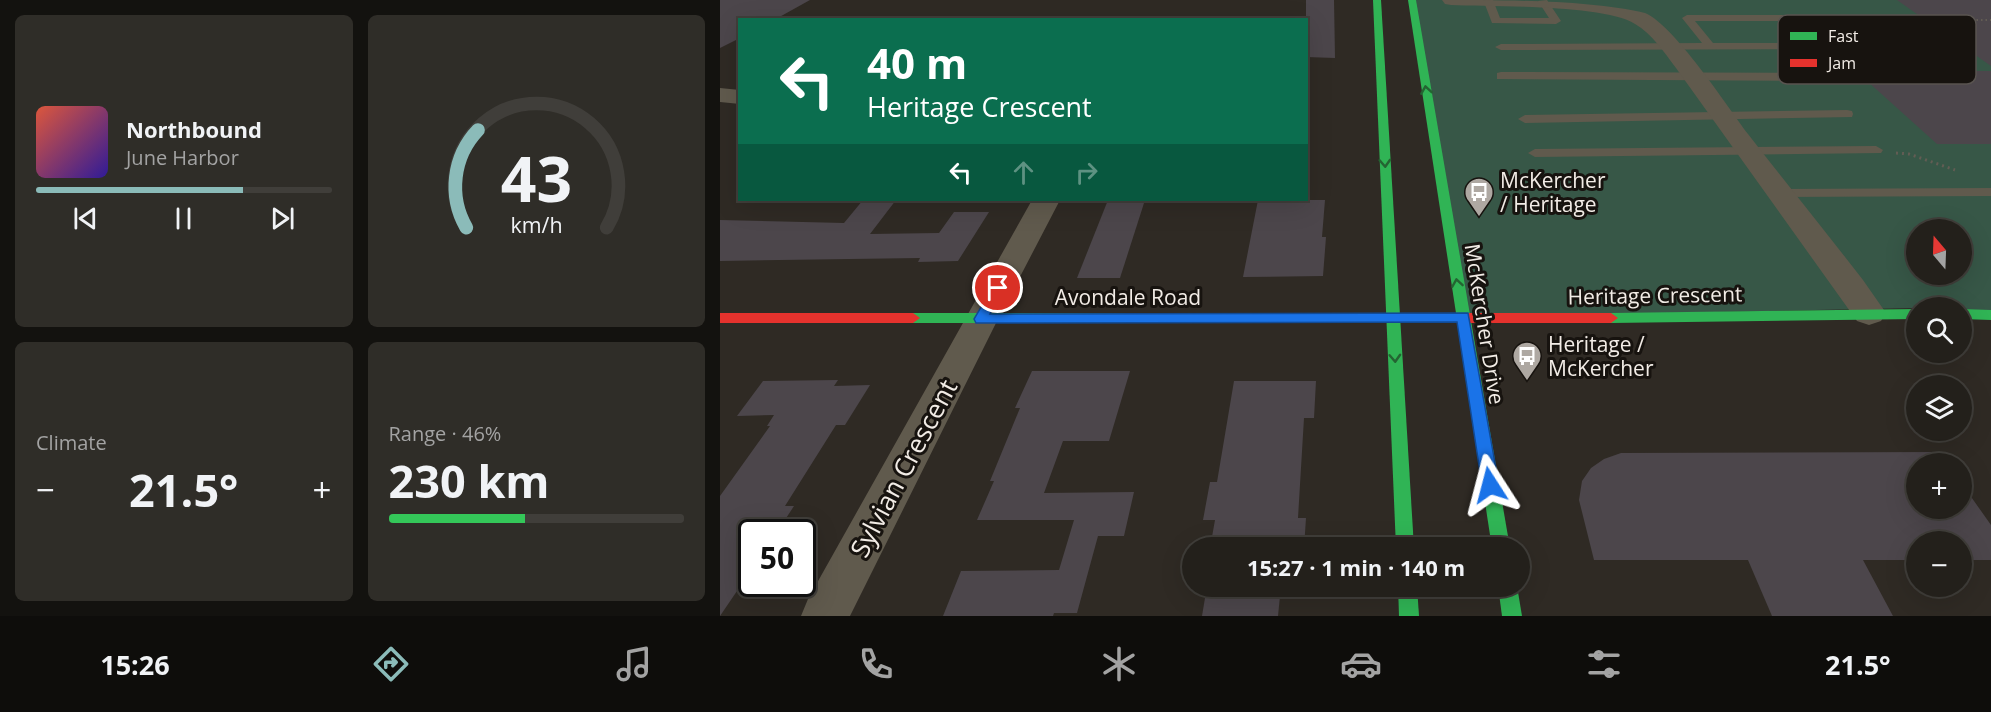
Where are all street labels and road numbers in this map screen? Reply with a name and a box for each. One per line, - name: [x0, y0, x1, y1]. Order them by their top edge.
- street label: McKercher Drive: [1458, 242, 1512, 406]
- street label: Heritage Crescent: [1567, 279, 1743, 311]
- street label: Avondale Road: [1055, 283, 1201, 311]
- street label: Sylvian Crescent: [841, 373, 965, 563]

